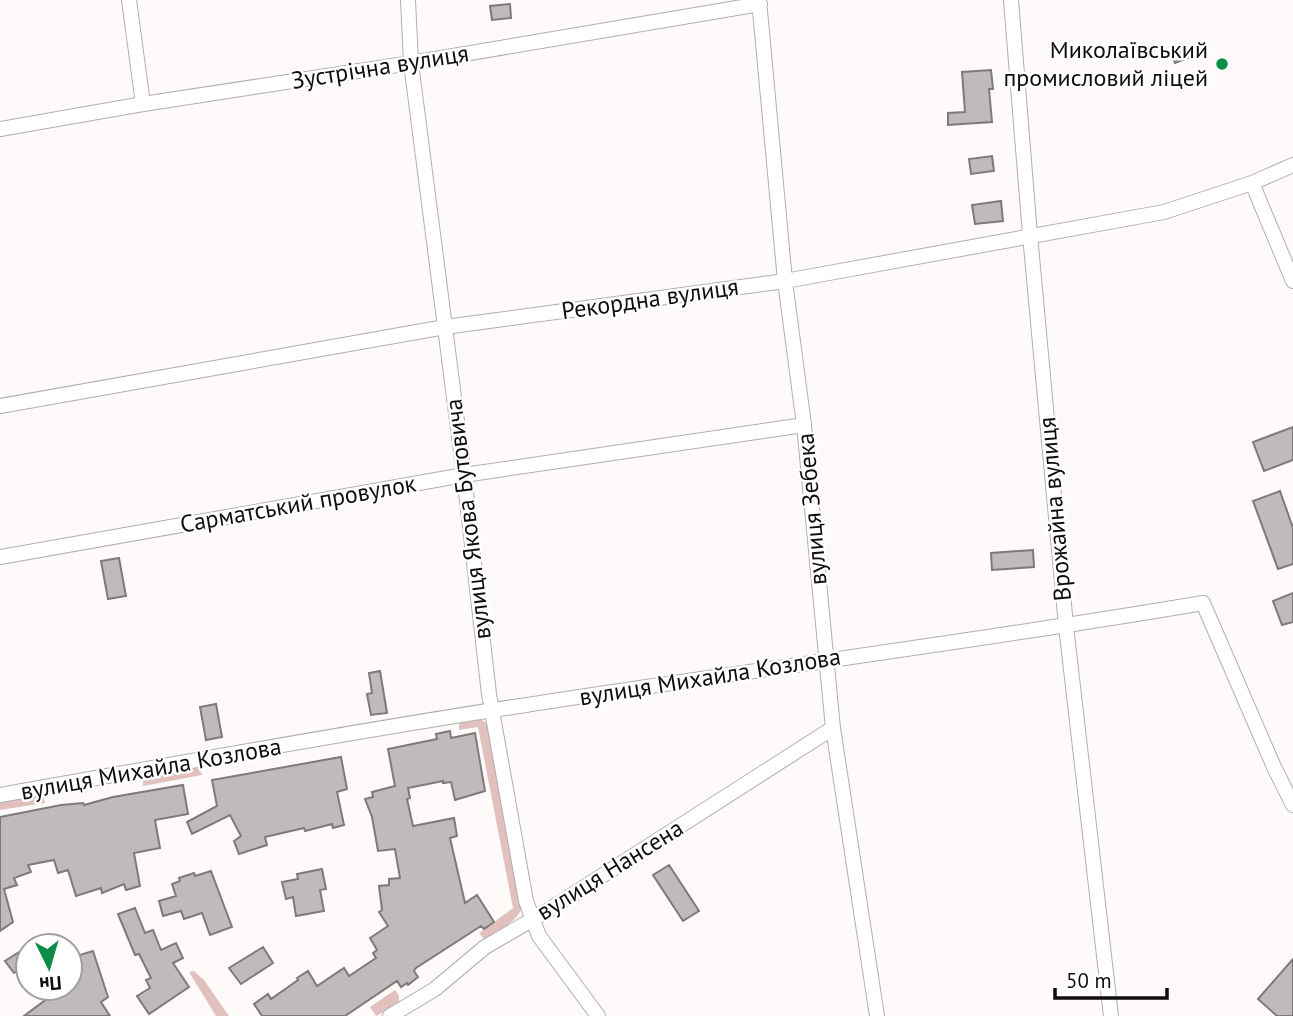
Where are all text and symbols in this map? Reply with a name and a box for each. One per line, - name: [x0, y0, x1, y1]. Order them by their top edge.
- place label: Миколаївський промисловий ліцей: [1003, 34, 1208, 93]
- street label: Зустрічна вулиця: [289, 37, 471, 96]
- marker: Миколаївський промисловий ліцей: [1214, 56, 1230, 72]
- street label: Рекордна вулиця: [559, 271, 740, 326]
- street label: вулиця Якова Бутовича: [437, 397, 498, 641]
- street label: Врожайна вулиця: [1031, 416, 1078, 602]
- street label: вулиця Зебека: [789, 432, 834, 586]
- street label: Сарматський провулок: [177, 467, 419, 540]
- street label: вулиця Михайла Козлова: [577, 641, 843, 712]
- street label: вулиця Михайла Козлова: [18, 730, 284, 807]
- street label: вулиця Нансена: [531, 812, 689, 927]
- north arrow: [14, 932, 84, 1002]
- scale bar: [1055, 956, 1167, 1000]
- text: 50 m: [1066, 967, 1112, 994]
- text: Пн: [38, 971, 63, 997]

